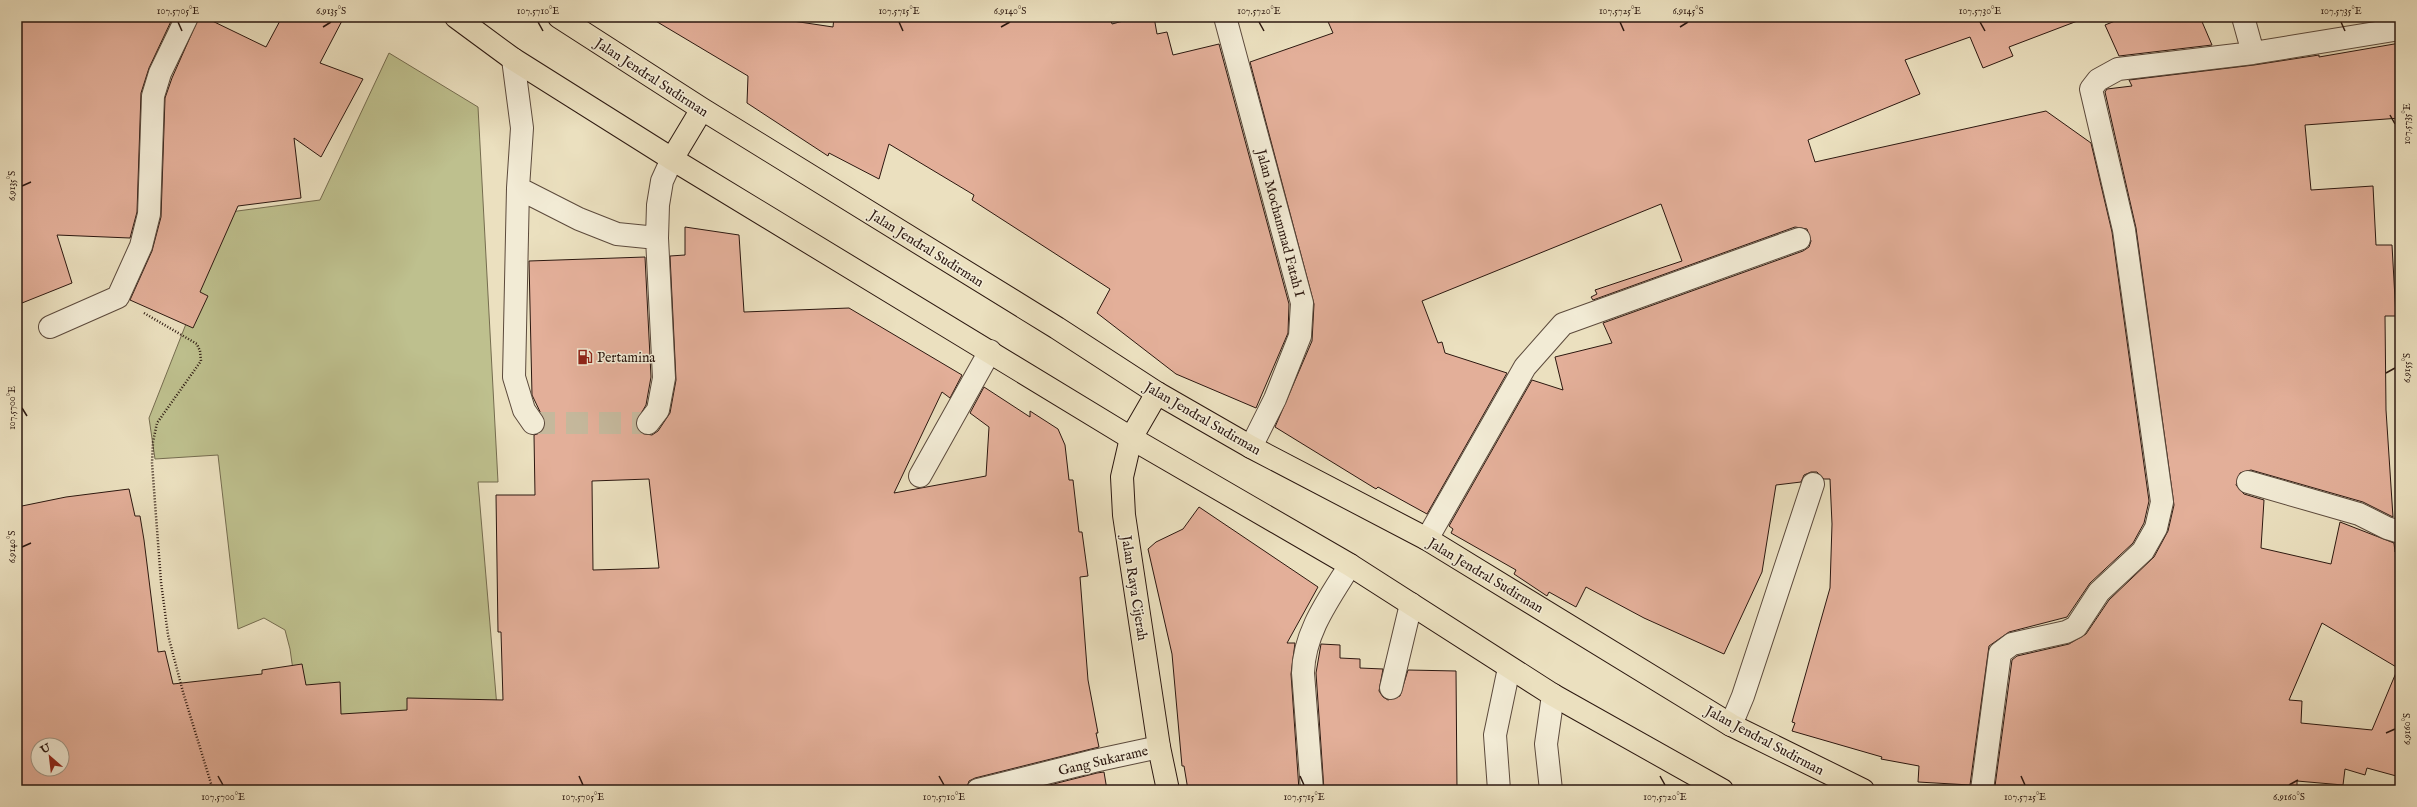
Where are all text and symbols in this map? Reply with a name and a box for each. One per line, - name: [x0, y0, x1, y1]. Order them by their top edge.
- text: 107.5705°E: [157, 5, 199, 18]
- text: 6.9135°S: [316, 5, 346, 18]
- text: 107.5710°E: [517, 5, 559, 18]
- text: 107.5715°E: [878, 5, 920, 18]
- text: 6.9140°S: [994, 5, 1026, 18]
- text: 107.5720°E: [1237, 5, 1281, 18]
- text: 107.5725°E: [1599, 5, 1641, 18]
- text: 6.9145°S: [1672, 5, 1704, 18]
- text: 107.5730°E: [1959, 5, 2001, 18]
- text: 107.5735°E: [2320, 5, 2362, 18]
- street label: Jalan Jendral Sudirman: [590, 33, 712, 122]
- text: 107.5735°E: [2401, 103, 2414, 145]
- street label: Jalan Mochammad Fatah I: [1251, 145, 1308, 299]
- text: 6.9135°S: [6, 171, 19, 201]
- street label: Jalan Jendral Sudirman: [864, 205, 988, 292]
- fuel station icon: Pertamina: [576, 348, 594, 366]
- place label: Pertamina: [597, 349, 656, 367]
- text: 6.9155°S: [2401, 353, 2414, 383]
- street label: Jalan Jendral Sudirman: [1139, 377, 1264, 460]
- text: 107.5700°E: [6, 386, 19, 430]
- text: 6.9140°S: [6, 531, 19, 563]
- street label: Jalan Raya Cijerah: [1117, 532, 1151, 643]
- street label: Jalan Jendral Sudirman: [1423, 533, 1547, 618]
- street label: Jalan Jendral Sudirman: [1700, 701, 1827, 780]
- text: 6.9160°S: [2401, 713, 2414, 745]
- north arrow: [30, 737, 70, 777]
- text: U: [37, 740, 54, 758]
- street label: Gang Sukarame: [1057, 742, 1150, 780]
- text: 107.5700°E: [201, 791, 245, 804]
- text: 107.5705°E: [562, 791, 604, 804]
- text: 107.5710°E: [923, 791, 965, 804]
- text: 107.5715°E: [1283, 791, 1325, 804]
- text: 107.5720°E: [1643, 791, 1687, 804]
- text: 107.5725°E: [2004, 791, 2046, 804]
- text: 6.9160°S: [2273, 791, 2305, 804]

